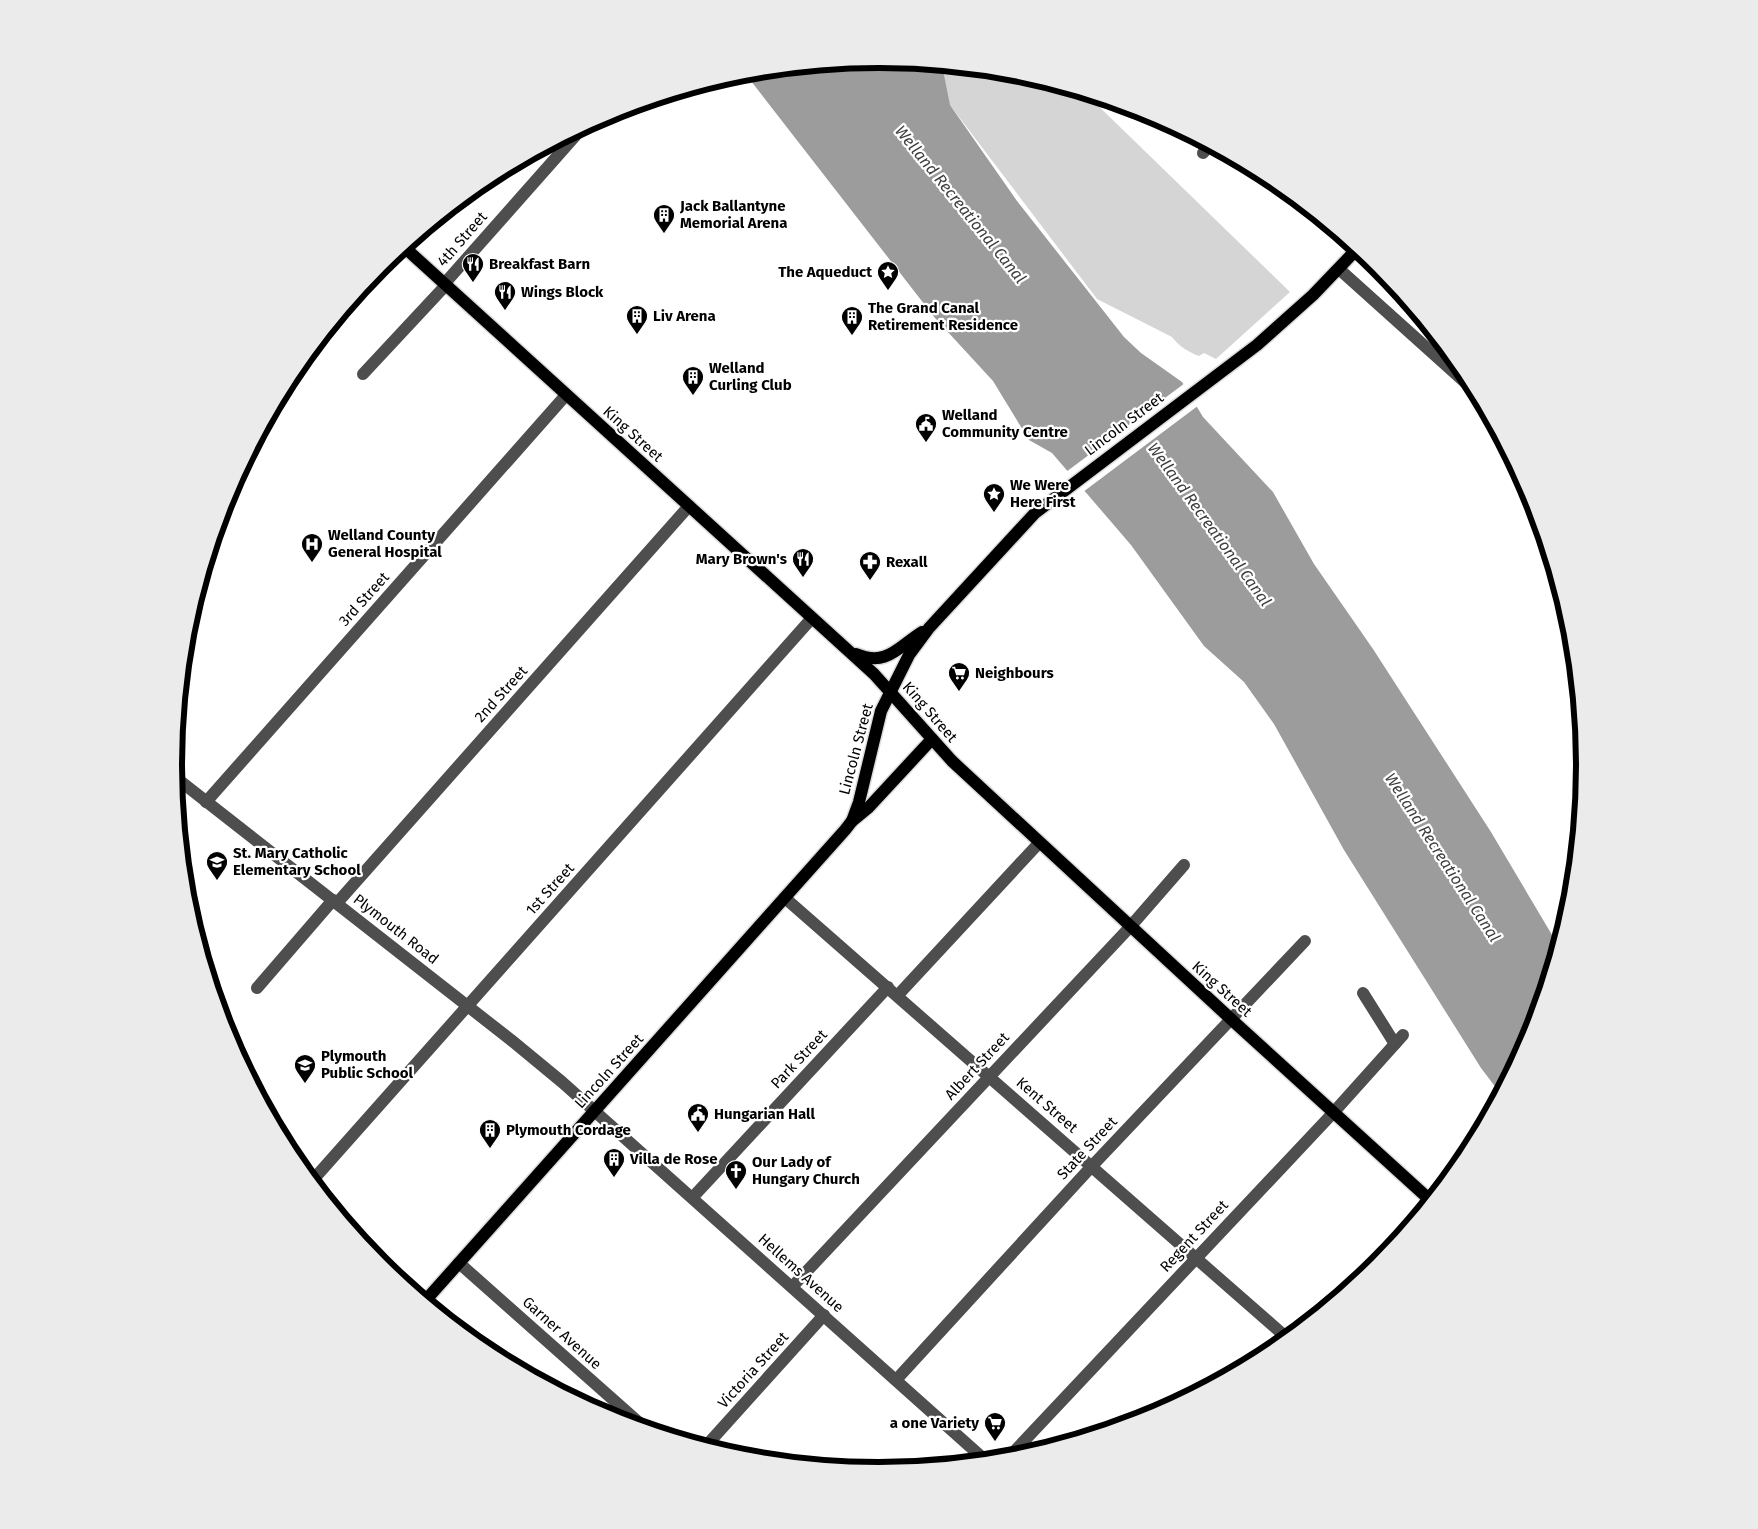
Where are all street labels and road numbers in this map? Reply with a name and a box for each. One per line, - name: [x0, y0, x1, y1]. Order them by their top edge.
- street label: 4th Street: [433, 207, 491, 270]
- street label: Lincoln Street: [1081, 388, 1167, 459]
- street label: King Street: [599, 402, 667, 466]
- street label: 3rd Street: [335, 568, 393, 630]
- street label: 2nd Street: [471, 662, 531, 726]
- street label: King Street: [899, 678, 962, 746]
- street label: Lincoln Street: [835, 701, 877, 797]
- street label: 1st Street: [522, 859, 578, 919]
- street label: Plymouth Road: [350, 890, 442, 968]
- street label: King Street: [1188, 957, 1256, 1021]
- street label: Park Street: [767, 1025, 831, 1092]
- street label: Albert Street: [941, 1028, 1013, 1104]
- street label: Lincoln Street: [571, 1030, 648, 1112]
- street label: Kent Street: [1013, 1073, 1082, 1137]
- street label: State Street: [1053, 1112, 1121, 1183]
- street label: Regent Street: [1156, 1196, 1232, 1276]
- street label: Hellems Avenue: [755, 1230, 847, 1316]
- street label: Garner Avenue: [519, 1293, 605, 1373]
- street label: Victoria Street: [714, 1328, 792, 1412]

